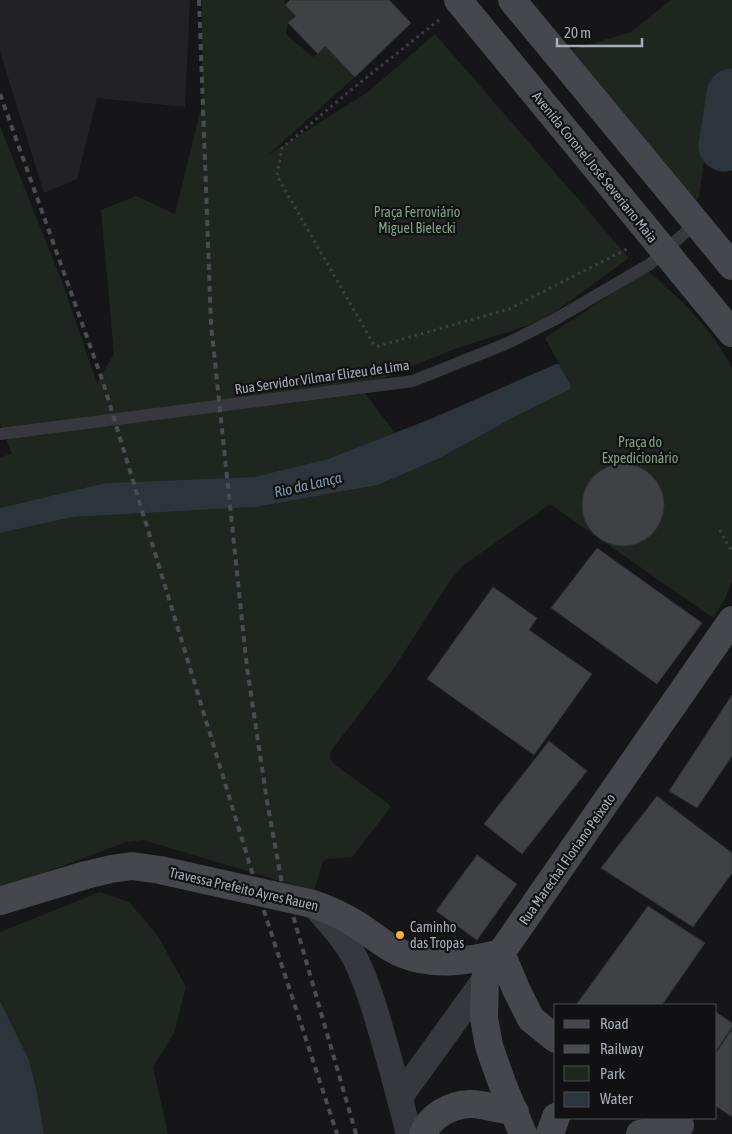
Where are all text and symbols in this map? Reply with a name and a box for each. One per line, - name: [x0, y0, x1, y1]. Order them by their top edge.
- scale bar: [557, 15, 642, 47]
- text: 20 m: [564, 24, 591, 41]
- street label: Avenida Coronel José Severiano Maia: [529, 88, 661, 246]
- park label: Praça Ferroviário Miguel Bielecki: [374, 204, 460, 236]
- street label: Rua Servidor Vilmar Elizeu de Lima: [234, 357, 410, 397]
- park label: Praça do Expedicionário: [602, 434, 678, 466]
- water label: Rio da Lança: [272, 468, 343, 501]
- street label: Rua Marechal Floriano Peixoto: [516, 790, 618, 928]
- street label: Travessa Prefeito Ayres Rauen: [168, 864, 320, 914]
- place label: Caminho das Tropas: [410, 919, 464, 951]
- marker: Caminho das Tropas: [394, 929, 406, 941]
- legend: [554, 1004, 717, 1119]
- text: Road: [600, 1015, 629, 1032]
- text: Railway: [600, 1040, 644, 1057]
- text: Park: [600, 1065, 625, 1082]
- text: Water: [600, 1090, 633, 1107]

